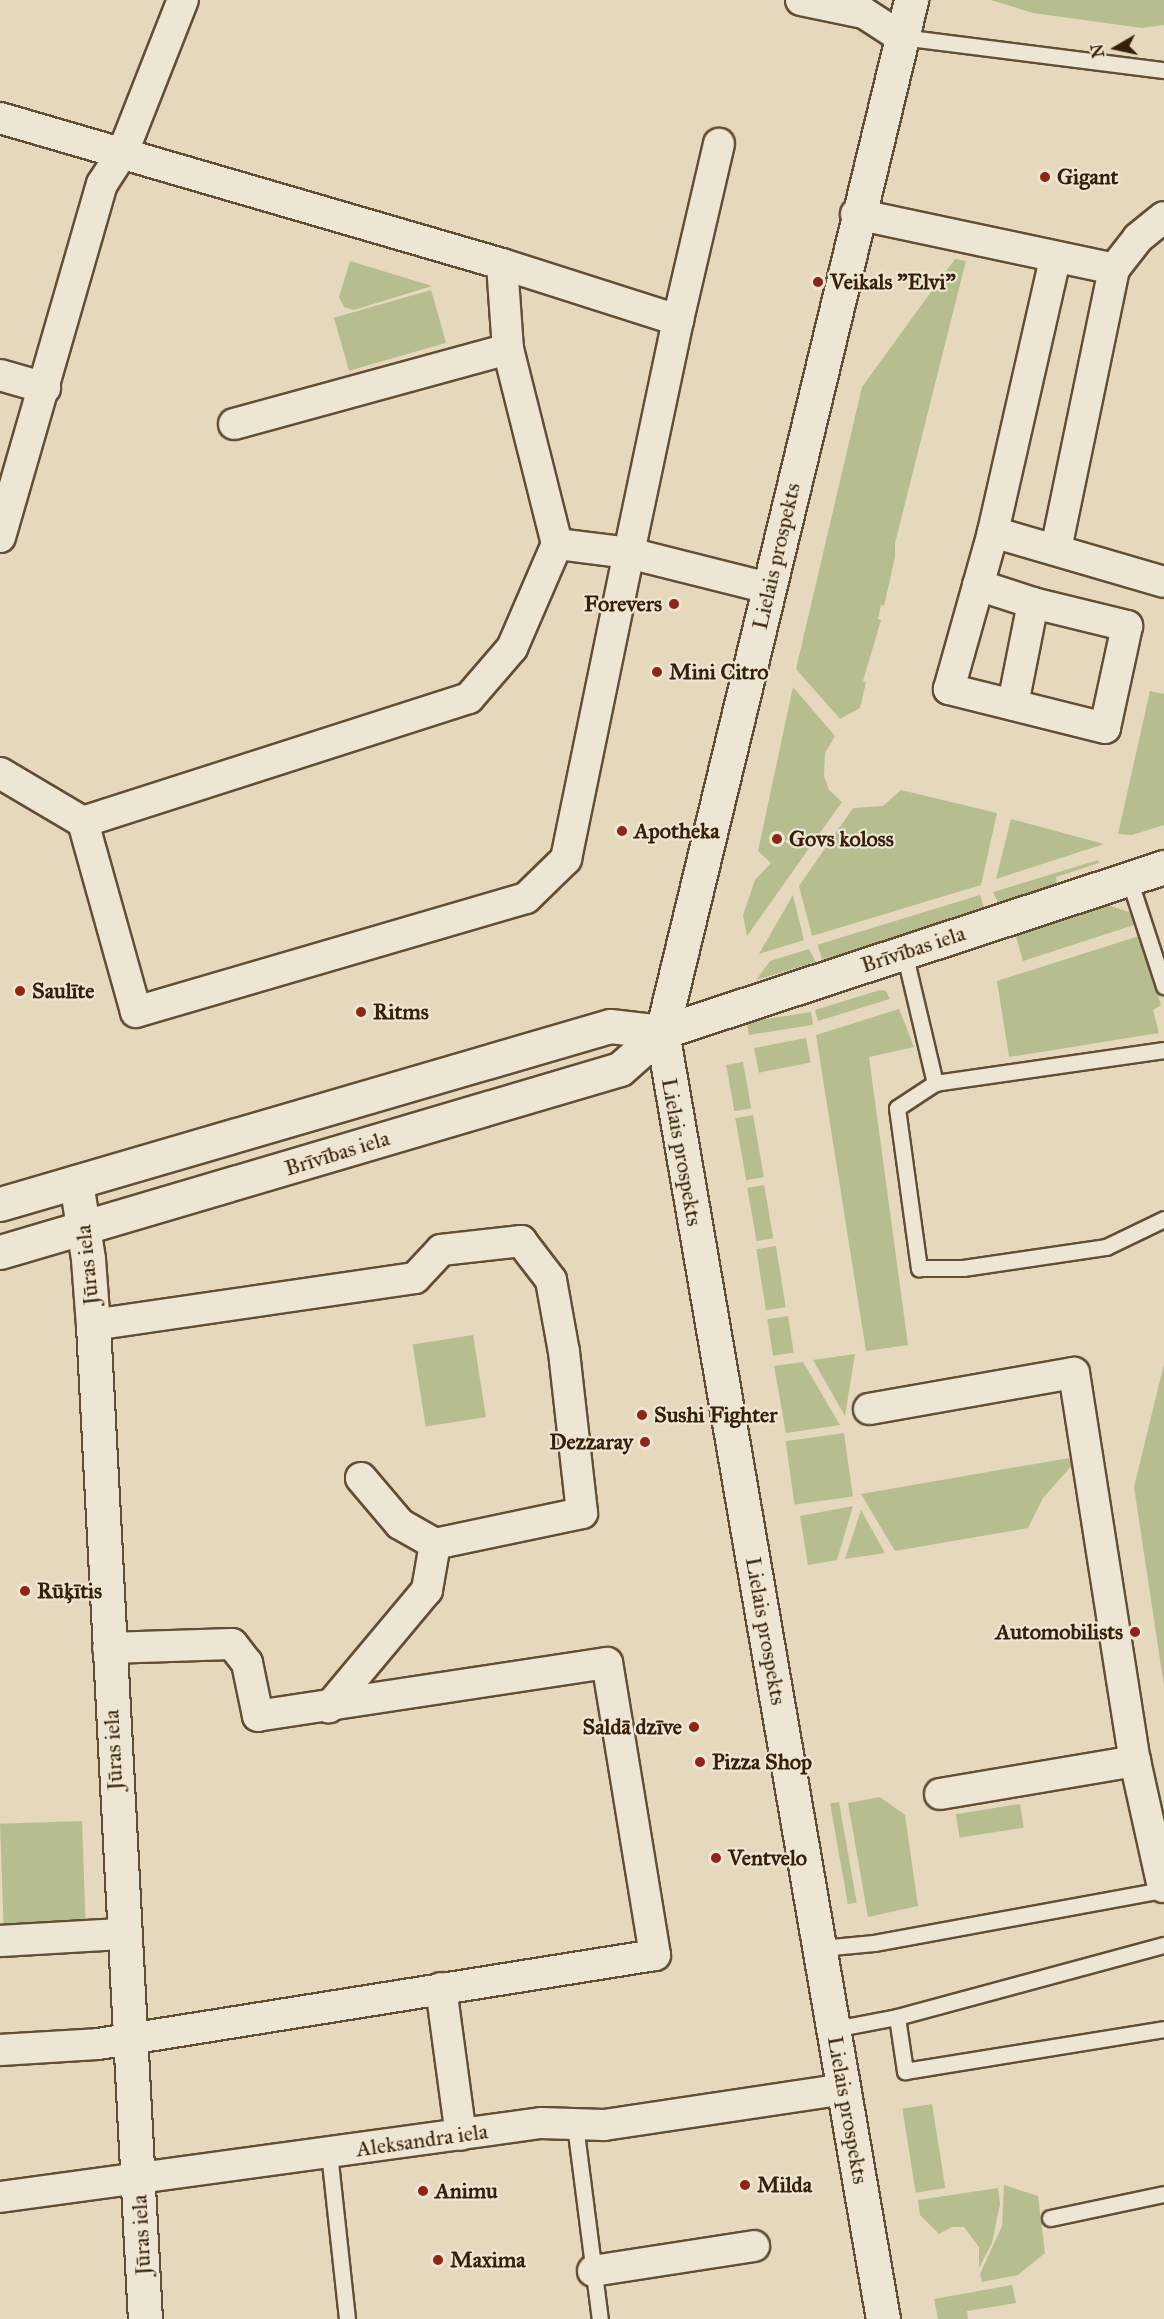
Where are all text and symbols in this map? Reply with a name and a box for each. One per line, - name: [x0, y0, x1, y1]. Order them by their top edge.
- north arrow: [1086, 18, 1146, 78]
- text: N: [1087, 43, 1108, 59]
- place label: Gigant: [1057, 164, 1118, 190]
- marker: Gigant: [1038, 170, 1052, 184]
- place label: Veikals "Elvi": [830, 269, 956, 295]
- marker: Veikals "Elvi": [811, 275, 825, 289]
- street label: Lielais prospekts: [746, 480, 806, 632]
- place label: Forevers: [584, 591, 662, 617]
- marker: Forevers: [667, 597, 681, 611]
- place label: Mini Citro: [669, 659, 769, 685]
- marker: Mini Citro: [650, 665, 664, 679]
- place label: Apotheka: [634, 818, 720, 844]
- marker: Apotheka: [615, 824, 629, 838]
- place label: Govs koloss: [789, 826, 894, 852]
- marker: Govs koloss: [770, 832, 784, 846]
- street label: Brīvības iela: [857, 920, 969, 978]
- place label: Saulīte: [32, 978, 95, 1004]
- marker: Saulīte: [13, 984, 27, 998]
- place label: Ritms: [373, 999, 429, 1025]
- marker: Ritms: [354, 1005, 368, 1019]
- street label: Lielais prospekts: [656, 1076, 708, 1228]
- street label: Brīvības iela: [281, 1125, 393, 1181]
- street label: Jūras iela: [70, 1223, 104, 1307]
- place label: Sushi Fighter: [654, 1402, 777, 1428]
- marker: Sushi Fighter: [635, 1408, 649, 1422]
- place label: Dezzaray: [549, 1429, 633, 1455]
- marker: Dezzaray: [638, 1435, 652, 1449]
- street label: Lielais prospekts: [740, 1555, 792, 1707]
- place label: Rūķītis: [37, 1578, 102, 1604]
- marker: Rūķītis: [18, 1584, 32, 1598]
- place label: Automobilists: [996, 1619, 1123, 1645]
- marker: Automobilists: [1128, 1625, 1142, 1639]
- street label: Jūras iela: [98, 1709, 128, 1791]
- place label: Saldā dzīve: [583, 1714, 682, 1740]
- marker: Saldā dzīve: [687, 1720, 701, 1734]
- place label: Pizza Shop: [712, 1749, 812, 1775]
- marker: Pizza Shop: [693, 1755, 707, 1769]
- place label: Ventvelo: [728, 1845, 807, 1871]
- marker: Ventvelo: [709, 1851, 723, 1865]
- street label: Lielais prospekts: [822, 2034, 874, 2186]
- street label: Aleksandra iela: [354, 2118, 490, 2162]
- place label: Milda: [757, 2172, 812, 2198]
- place label: Animu: [435, 2178, 498, 2204]
- marker: Milda: [738, 2178, 752, 2192]
- marker: Animu: [416, 2184, 430, 2198]
- street label: Jūras iela: [126, 2194, 156, 2276]
- place label: Maxima: [450, 2247, 526, 2273]
- marker: Maxima: [431, 2253, 445, 2267]

